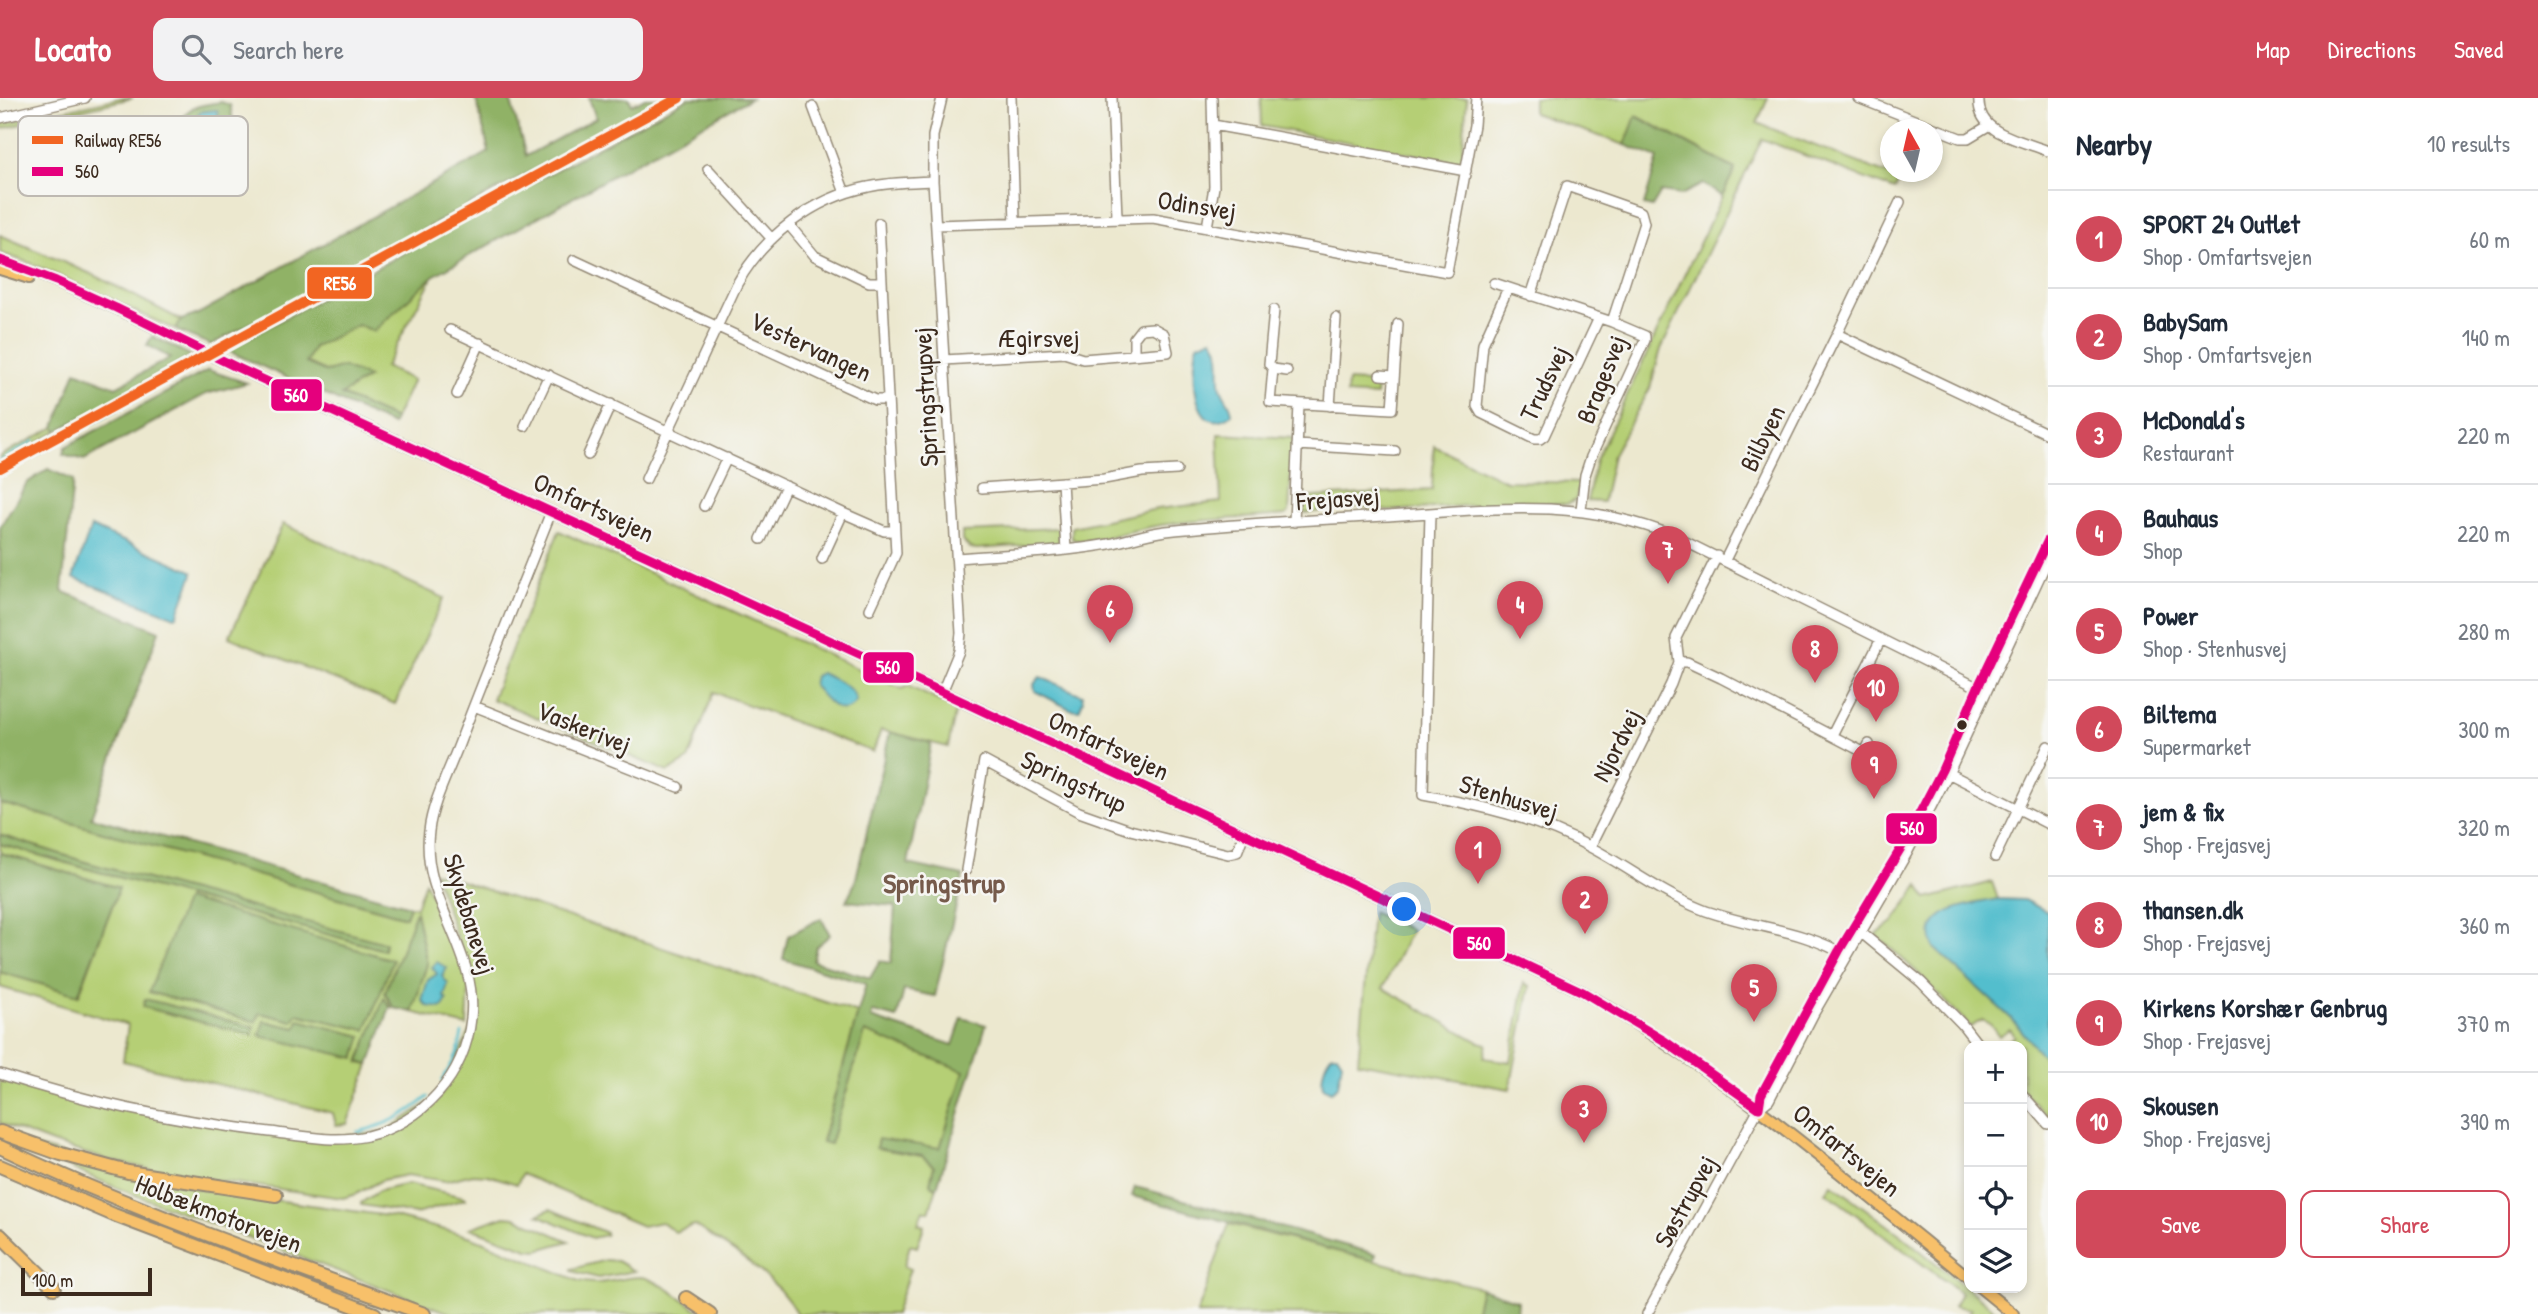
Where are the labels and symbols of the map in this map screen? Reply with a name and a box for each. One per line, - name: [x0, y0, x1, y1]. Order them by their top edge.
- legend: [18, 116, 248, 196]
- north arrow: [1880, 119, 1943, 182]
- text: Railway RE56: [75, 127, 162, 153]
- text: 560: [75, 158, 99, 184]
- street label: Odinsvej: [1155, 182, 1239, 228]
- line badge: RE56: [306, 266, 373, 300]
- text: RE56: [324, 270, 357, 296]
- street label: Vestervangen: [745, 303, 877, 389]
- street label: Ægirsvej: [998, 320, 1080, 355]
- street label: Springstrupvej: [904, 326, 946, 468]
- street label: Bragesvej: [1568, 330, 1634, 428]
- street label: Trudsvej: [1511, 340, 1577, 426]
- line badge: 560: [270, 378, 323, 412]
- text: 560: [284, 382, 309, 408]
- street label: Bilbyen: [1731, 399, 1793, 477]
- street label: Omfartsvejen: [528, 464, 660, 550]
- street label: Frejasvej: [1294, 478, 1381, 518]
- pin: 7: [1645, 526, 1691, 584]
- pin: 4: [1497, 581, 1543, 639]
- pin: 6: [1087, 585, 1133, 643]
- pin: 8: [1792, 625, 1838, 683]
- line badge: 560: [862, 651, 915, 684]
- text: 560: [876, 654, 901, 680]
- pin: 10: [1853, 664, 1899, 722]
- street label: Vaskerivej: [532, 692, 636, 762]
- street label: Omfartsvejen: [1043, 702, 1175, 788]
- street label: Njordvej: [1583, 703, 1649, 787]
- unlabelled marker: [1955, 718, 1969, 732]
- street label: Springstrup: [1016, 741, 1132, 821]
- pin: 9: [1851, 741, 1897, 799]
- street label: Stenhusvej: [1456, 765, 1562, 829]
- line badge: 560: [1885, 812, 1938, 845]
- text: 560: [1900, 815, 1925, 841]
- pin: 1: [1455, 826, 1501, 884]
- street label: Skydebanevej: [435, 850, 505, 978]
- district label: Springstrup: [883, 864, 1006, 903]
- pin: 2: [1562, 876, 1608, 934]
- your location: [1387, 892, 1421, 926]
- line badge: 560: [1452, 926, 1506, 960]
- text: 560: [1467, 930, 1492, 956]
- pin: 5: [1731, 964, 1777, 1022]
- pin: 3: [1561, 1085, 1607, 1143]
- street label: Omfartsvejen: [1786, 1096, 1908, 1204]
- street label: Søstrupvej: [1645, 1149, 1725, 1253]
- street label: Holbækmotorvejen: [131, 1165, 307, 1261]
- scale bar: [21, 1265, 152, 1297]

